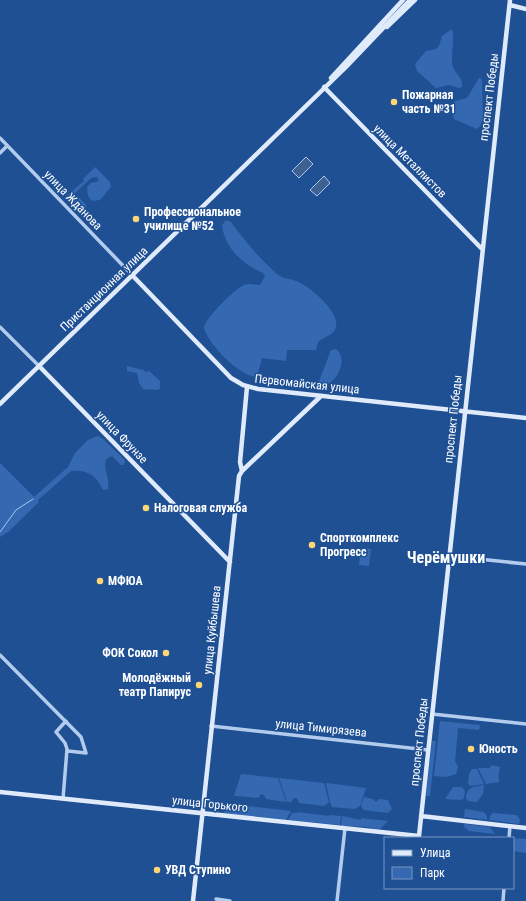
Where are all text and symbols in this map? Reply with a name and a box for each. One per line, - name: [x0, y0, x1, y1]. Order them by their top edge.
- street label: проспект Победы: [477, 52, 501, 142]
- place label: Пожарная часть №31: [402, 88, 456, 116]
- marker: Пожарная часть №31: [389, 97, 399, 107]
- street label: улица Металлистов: [370, 121, 450, 201]
- street label: улица Жданова: [41, 167, 105, 233]
- place label: Профессиональное училище №52: [144, 205, 241, 233]
- marker: Профессиональное училище №52: [131, 214, 141, 224]
- street label: Пристанционная улица: [57, 244, 151, 334]
- street label: Первомайская улица: [254, 372, 360, 396]
- street label: проспект Победы: [441, 374, 465, 464]
- street label: улица Фрунзе: [93, 408, 151, 467]
- place label: Налоговая служба: [154, 501, 248, 515]
- marker: Налоговая служба: [141, 503, 151, 513]
- place label: Спорткомплекс Прогресс: [320, 531, 399, 559]
- marker: Спорткомплекс Прогресс: [307, 540, 317, 550]
- district label: Черёмушки: [407, 548, 485, 567]
- place label: МФЮА: [108, 574, 144, 588]
- marker: МФЮА: [95, 576, 105, 586]
- street label: улица Куйбышева: [200, 585, 224, 675]
- place label: ФОК Сокол: [102, 646, 158, 660]
- marker: ФОК Сокол: [161, 648, 171, 658]
- place label: Молодёжный театр Папирус: [119, 671, 191, 699]
- marker: Молодёжный театр Папирус: [194, 680, 204, 690]
- street label: проспект Победы: [407, 697, 431, 787]
- street label: улица Тимирязева: [275, 716, 368, 740]
- place label: Юность: [479, 742, 518, 756]
- marker: Юность: [466, 744, 476, 754]
- street label: улица Горького: [171, 793, 249, 815]
- legend: [384, 837, 514, 889]
- text: Улица: [420, 846, 451, 860]
- place label: УВД Ступино: [165, 863, 231, 877]
- marker: УВД Ступино: [152, 865, 162, 875]
- text: Парк: [420, 866, 445, 880]

